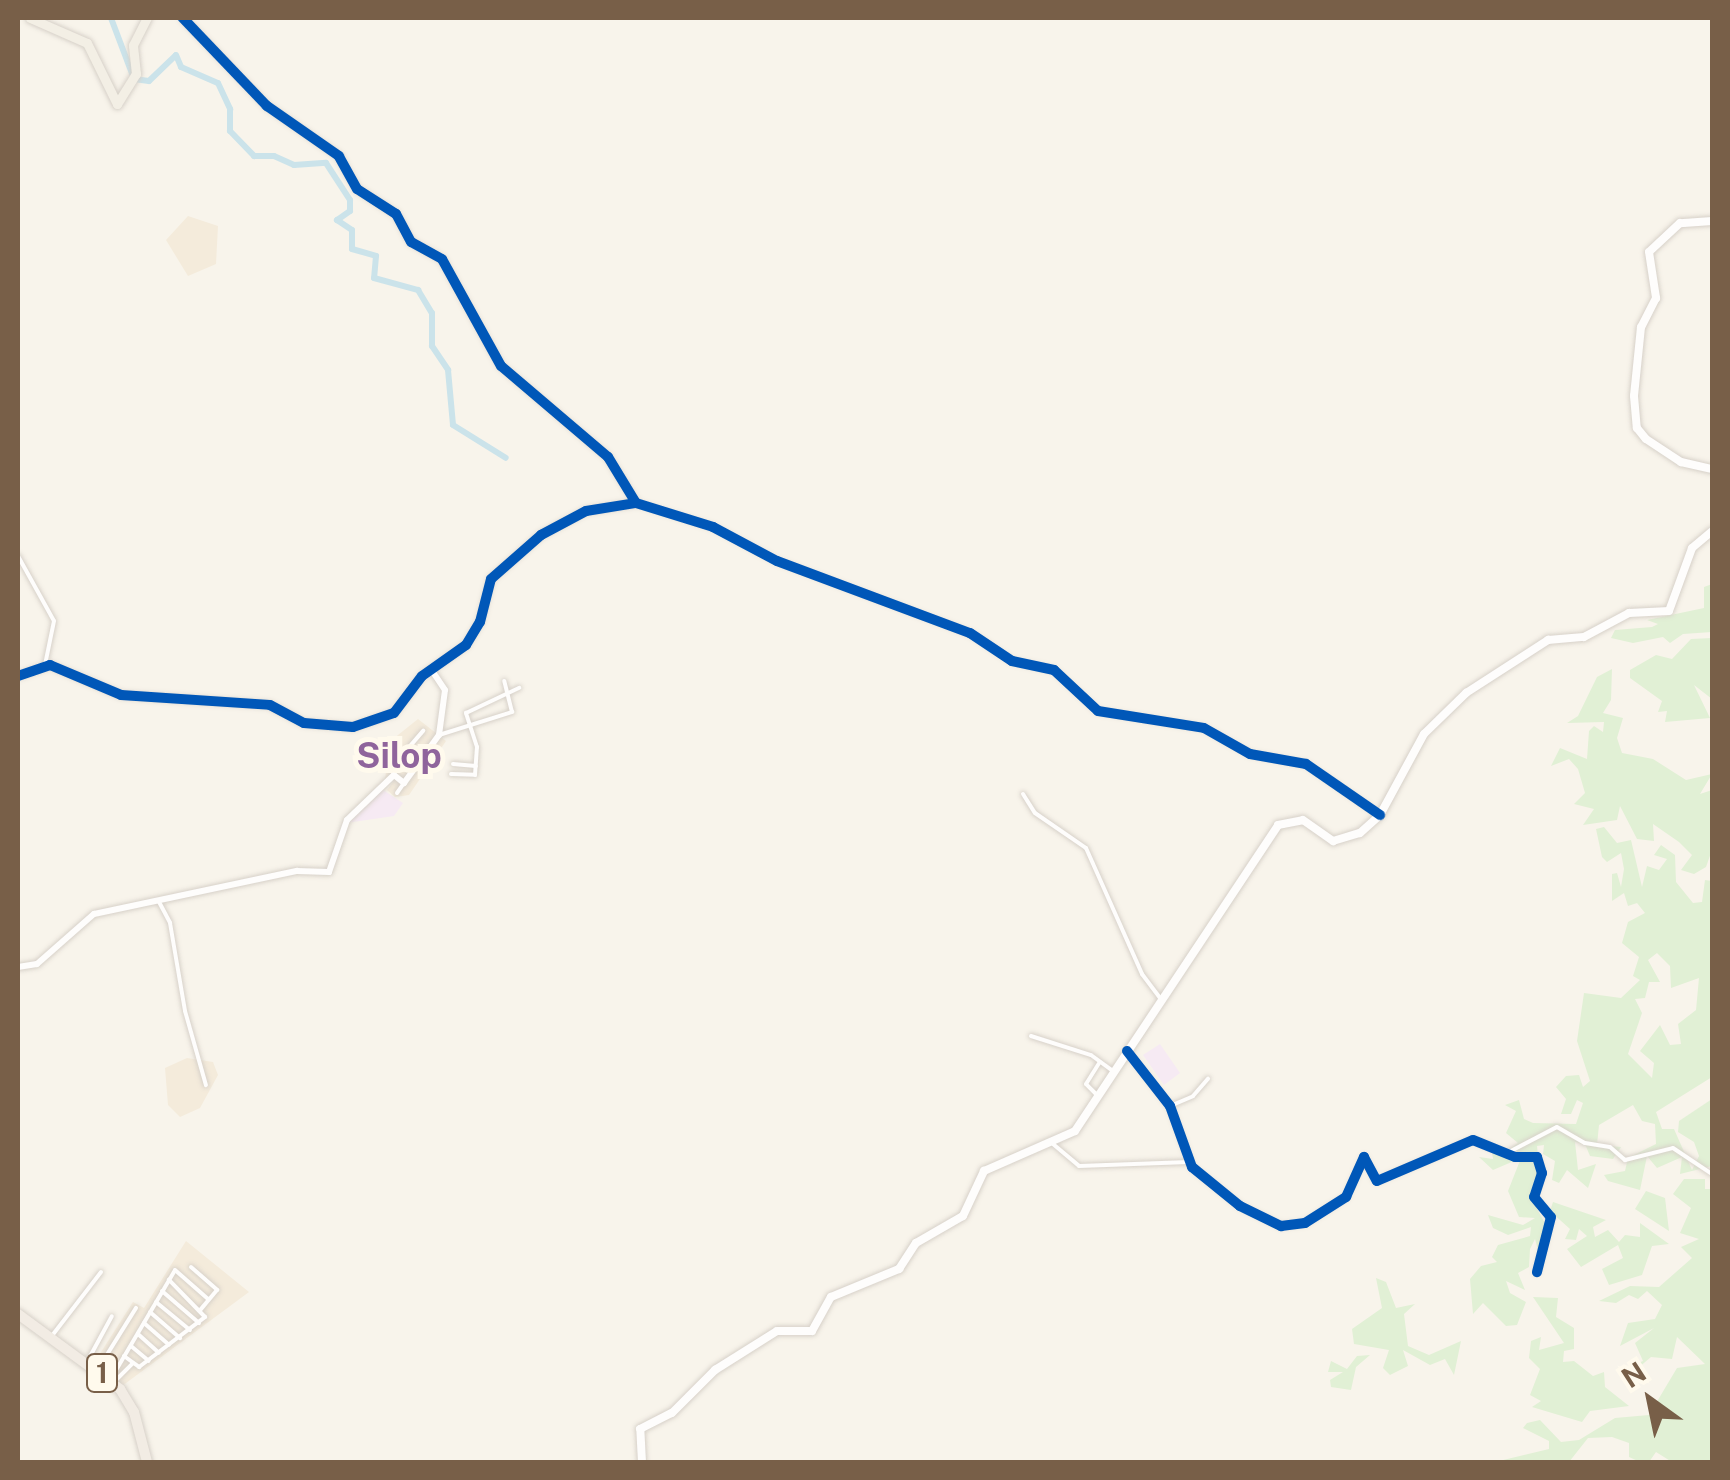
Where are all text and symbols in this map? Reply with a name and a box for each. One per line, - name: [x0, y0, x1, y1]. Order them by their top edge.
- district label: Silop: [356, 735, 442, 777]
- road number: 1: [84, 1350, 120, 1396]
- north arrow: [1600, 1350, 1700, 1450]
- text: N: [1615, 1355, 1652, 1394]

